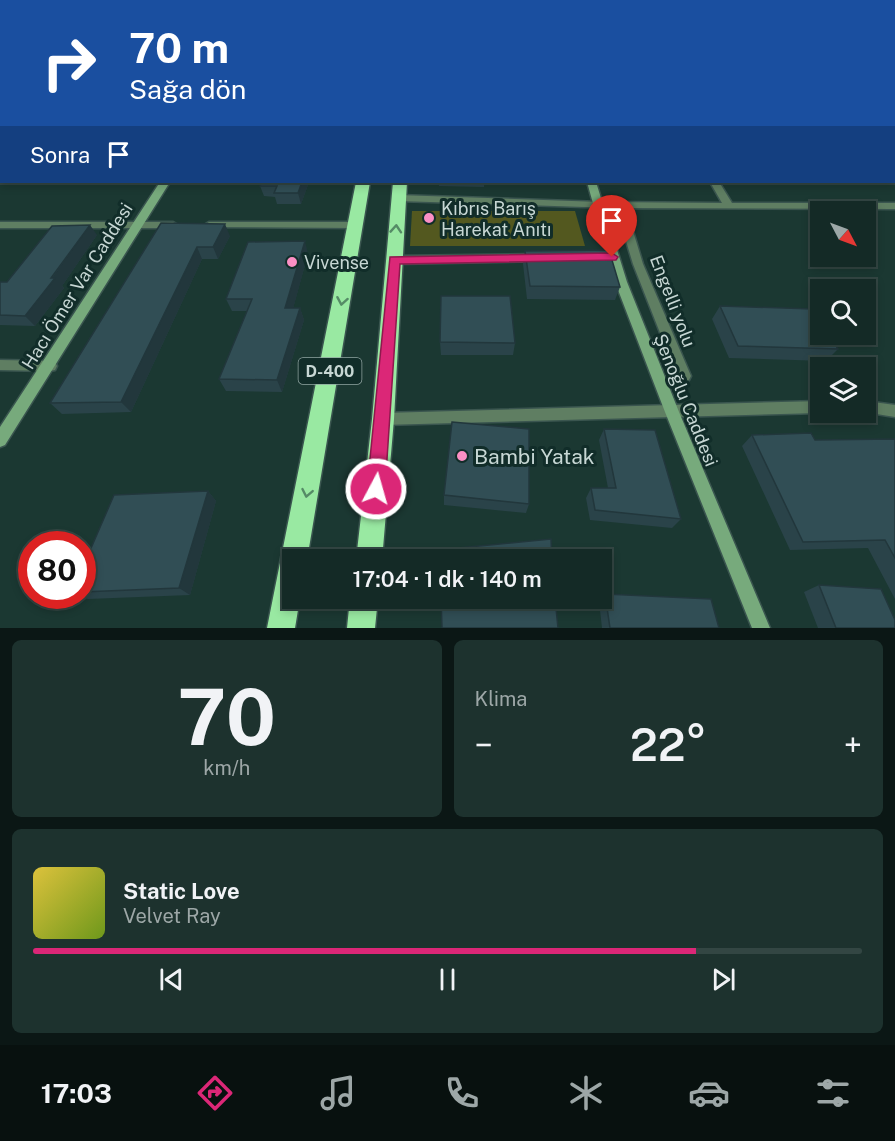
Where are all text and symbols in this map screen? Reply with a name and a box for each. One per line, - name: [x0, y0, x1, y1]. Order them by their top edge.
- text: 70 m: [129, 23, 229, 72]
- icon: right: [30, 24, 108, 102]
- text: Sağa dön: [129, 73, 246, 105]
- icon: arrive: [102, 138, 135, 171]
- text: Sonra: [30, 142, 90, 168]
- pin: [586, 195, 637, 257]
- place label: Kıbrıs Barış Harekat Anıtı: [441, 198, 551, 240]
- street label: Hacı Ömer Var Caddesi: [16, 199, 137, 373]
- north arrow: [810, 201, 876, 267]
- map controls: [810, 201, 876, 423]
- icon: arrive: [595, 204, 628, 237]
- marker: Kıbrıs Barış Harekat Anıtı: [422, 211, 436, 225]
- one-way arrow: [389, 225, 402, 234]
- place label: Vivense: [304, 252, 369, 273]
- street label: Engelli yolu: [646, 252, 700, 350]
- marker: Vivense: [285, 255, 299, 269]
- button: search: [810, 279, 876, 345]
- one-way arrow: [336, 296, 348, 306]
- street label: Şenoğlu Caddesi: [650, 331, 722, 469]
- button: layers: [810, 357, 876, 423]
- road number: D-400: [298, 358, 362, 384]
- place label: Bambi Yatak: [474, 444, 595, 469]
- marker: Bambi Yatak: [455, 449, 469, 463]
- position arrow: [344, 457, 408, 521]
- one-way arrow: [301, 488, 314, 498]
- speed limit sign: 80: [18, 531, 96, 609]
- text: 17:04 · 1 dk · 140 m: [352, 566, 542, 592]
- text: 70: [178, 671, 276, 763]
- text: Klima: [475, 687, 527, 711]
- text: 22°: [630, 718, 707, 771]
- text: −: [475, 726, 493, 764]
- text: +: [844, 726, 862, 764]
- text: km/h: [203, 756, 250, 780]
- text: Static Love: [123, 878, 240, 904]
- text: Velvet Ray: [123, 904, 221, 928]
- icon: previous: [155, 963, 188, 996]
- icon: pause: [431, 963, 464, 996]
- icon: next: [707, 963, 740, 996]
- icon: directions: [194, 1072, 236, 1114]
- icon: music: [317, 1072, 359, 1114]
- icon: phone: [441, 1072, 483, 1114]
- icon: climate: [565, 1072, 607, 1114]
- icon: car: [688, 1072, 730, 1114]
- icon: filters: [812, 1072, 854, 1114]
- text: 17:03: [41, 1077, 112, 1109]

